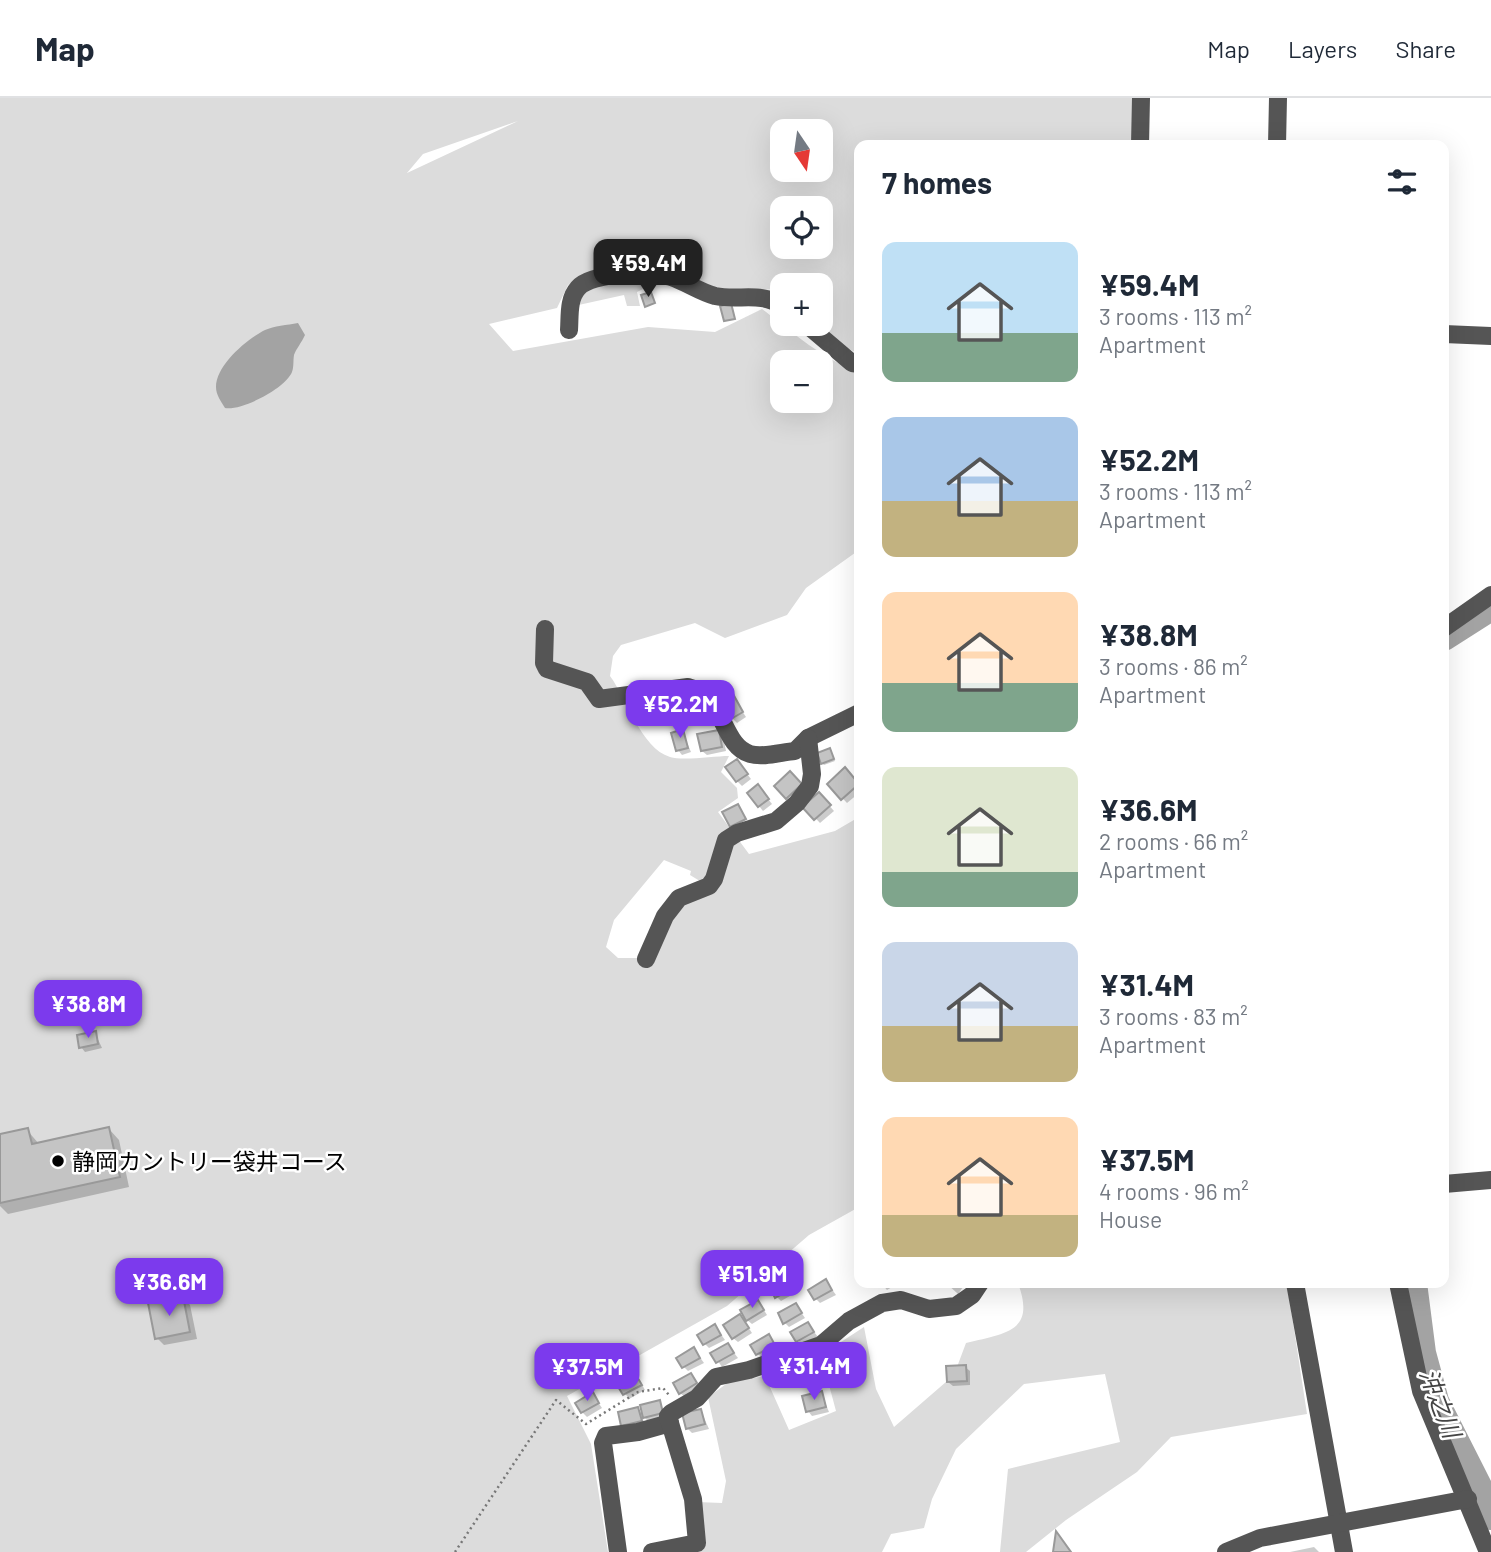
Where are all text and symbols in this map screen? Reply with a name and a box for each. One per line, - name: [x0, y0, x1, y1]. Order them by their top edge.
- text: Map: [35, 28, 95, 68]
- text: Map: [1207, 34, 1250, 63]
- text: Layers: [1288, 34, 1357, 63]
- text: Share: [1395, 34, 1456, 63]
- north arrow: [770, 119, 833, 182]
- map controls: [770, 119, 833, 413]
- icon: filters: [1383, 163, 1421, 201]
- text: 7 homes: [882, 164, 992, 200]
- button: locate: [770, 196, 833, 259]
- pin: ¥59.4M: [591, 240, 705, 299]
- text: ¥59.4M: [610, 248, 686, 276]
- text: ¥59.4M: [1099, 266, 1199, 302]
- icon: home: [938, 270, 1022, 354]
- button: +: [770, 273, 833, 336]
- text: 3 rooms · 113 m²: [1099, 302, 1252, 330]
- text: Apartment: [1099, 330, 1206, 358]
- button: −: [770, 350, 833, 413]
- text: ¥52.2M: [1099, 441, 1199, 477]
- icon: home: [938, 445, 1022, 529]
- text: 3 rooms · 113 m²: [1099, 477, 1252, 505]
- text: Apartment: [1099, 505, 1206, 533]
- text: ¥38.8M: [1099, 616, 1198, 652]
- icon: home: [938, 620, 1022, 704]
- text: 3 rooms · 86 m²: [1099, 652, 1248, 680]
- pin: ¥52.2M: [623, 680, 737, 740]
- text: Apartment: [1099, 680, 1206, 708]
- text: ¥52.2M: [642, 689, 718, 717]
- text: ¥36.6M: [1099, 791, 1198, 827]
- icon: home: [938, 795, 1022, 879]
- text: 2 rooms · 66 m²: [1099, 827, 1248, 855]
- text: Apartment: [1099, 855, 1206, 883]
- text: ¥31.4M: [1099, 966, 1194, 1002]
- icon: home: [938, 970, 1022, 1054]
- pin: ¥38.8M: [31, 981, 145, 1040]
- text: ¥38.8M: [50, 989, 126, 1017]
- text: 3 rooms · 83 m²: [1099, 1002, 1248, 1030]
- text: Apartment: [1099, 1030, 1206, 1058]
- text: ¥37.5M: [1099, 1141, 1194, 1177]
- icon: home: [938, 1145, 1022, 1229]
- place label: 静岡カントリー袋井コース: [72, 1147, 347, 1175]
- marker: 静岡カントリー袋井コース: [50, 1153, 66, 1169]
- text: 4 rooms · 96 m²: [1099, 1177, 1249, 1205]
- text: House: [1099, 1205, 1162, 1233]
- pin: ¥51.9M: [695, 1250, 809, 1310]
- pin: ¥36.6M: [112, 1258, 226, 1318]
- text: ¥51.9M: [717, 1259, 787, 1287]
- text: ¥36.6M: [131, 1267, 207, 1295]
- pin: ¥31.4M: [757, 1342, 871, 1402]
- pin: ¥37.5M: [530, 1344, 644, 1403]
- text: ¥31.4M: [778, 1351, 850, 1379]
- text: ¥37.5M: [550, 1352, 624, 1380]
- water label: 沖之川: [1415, 1364, 1469, 1445]

